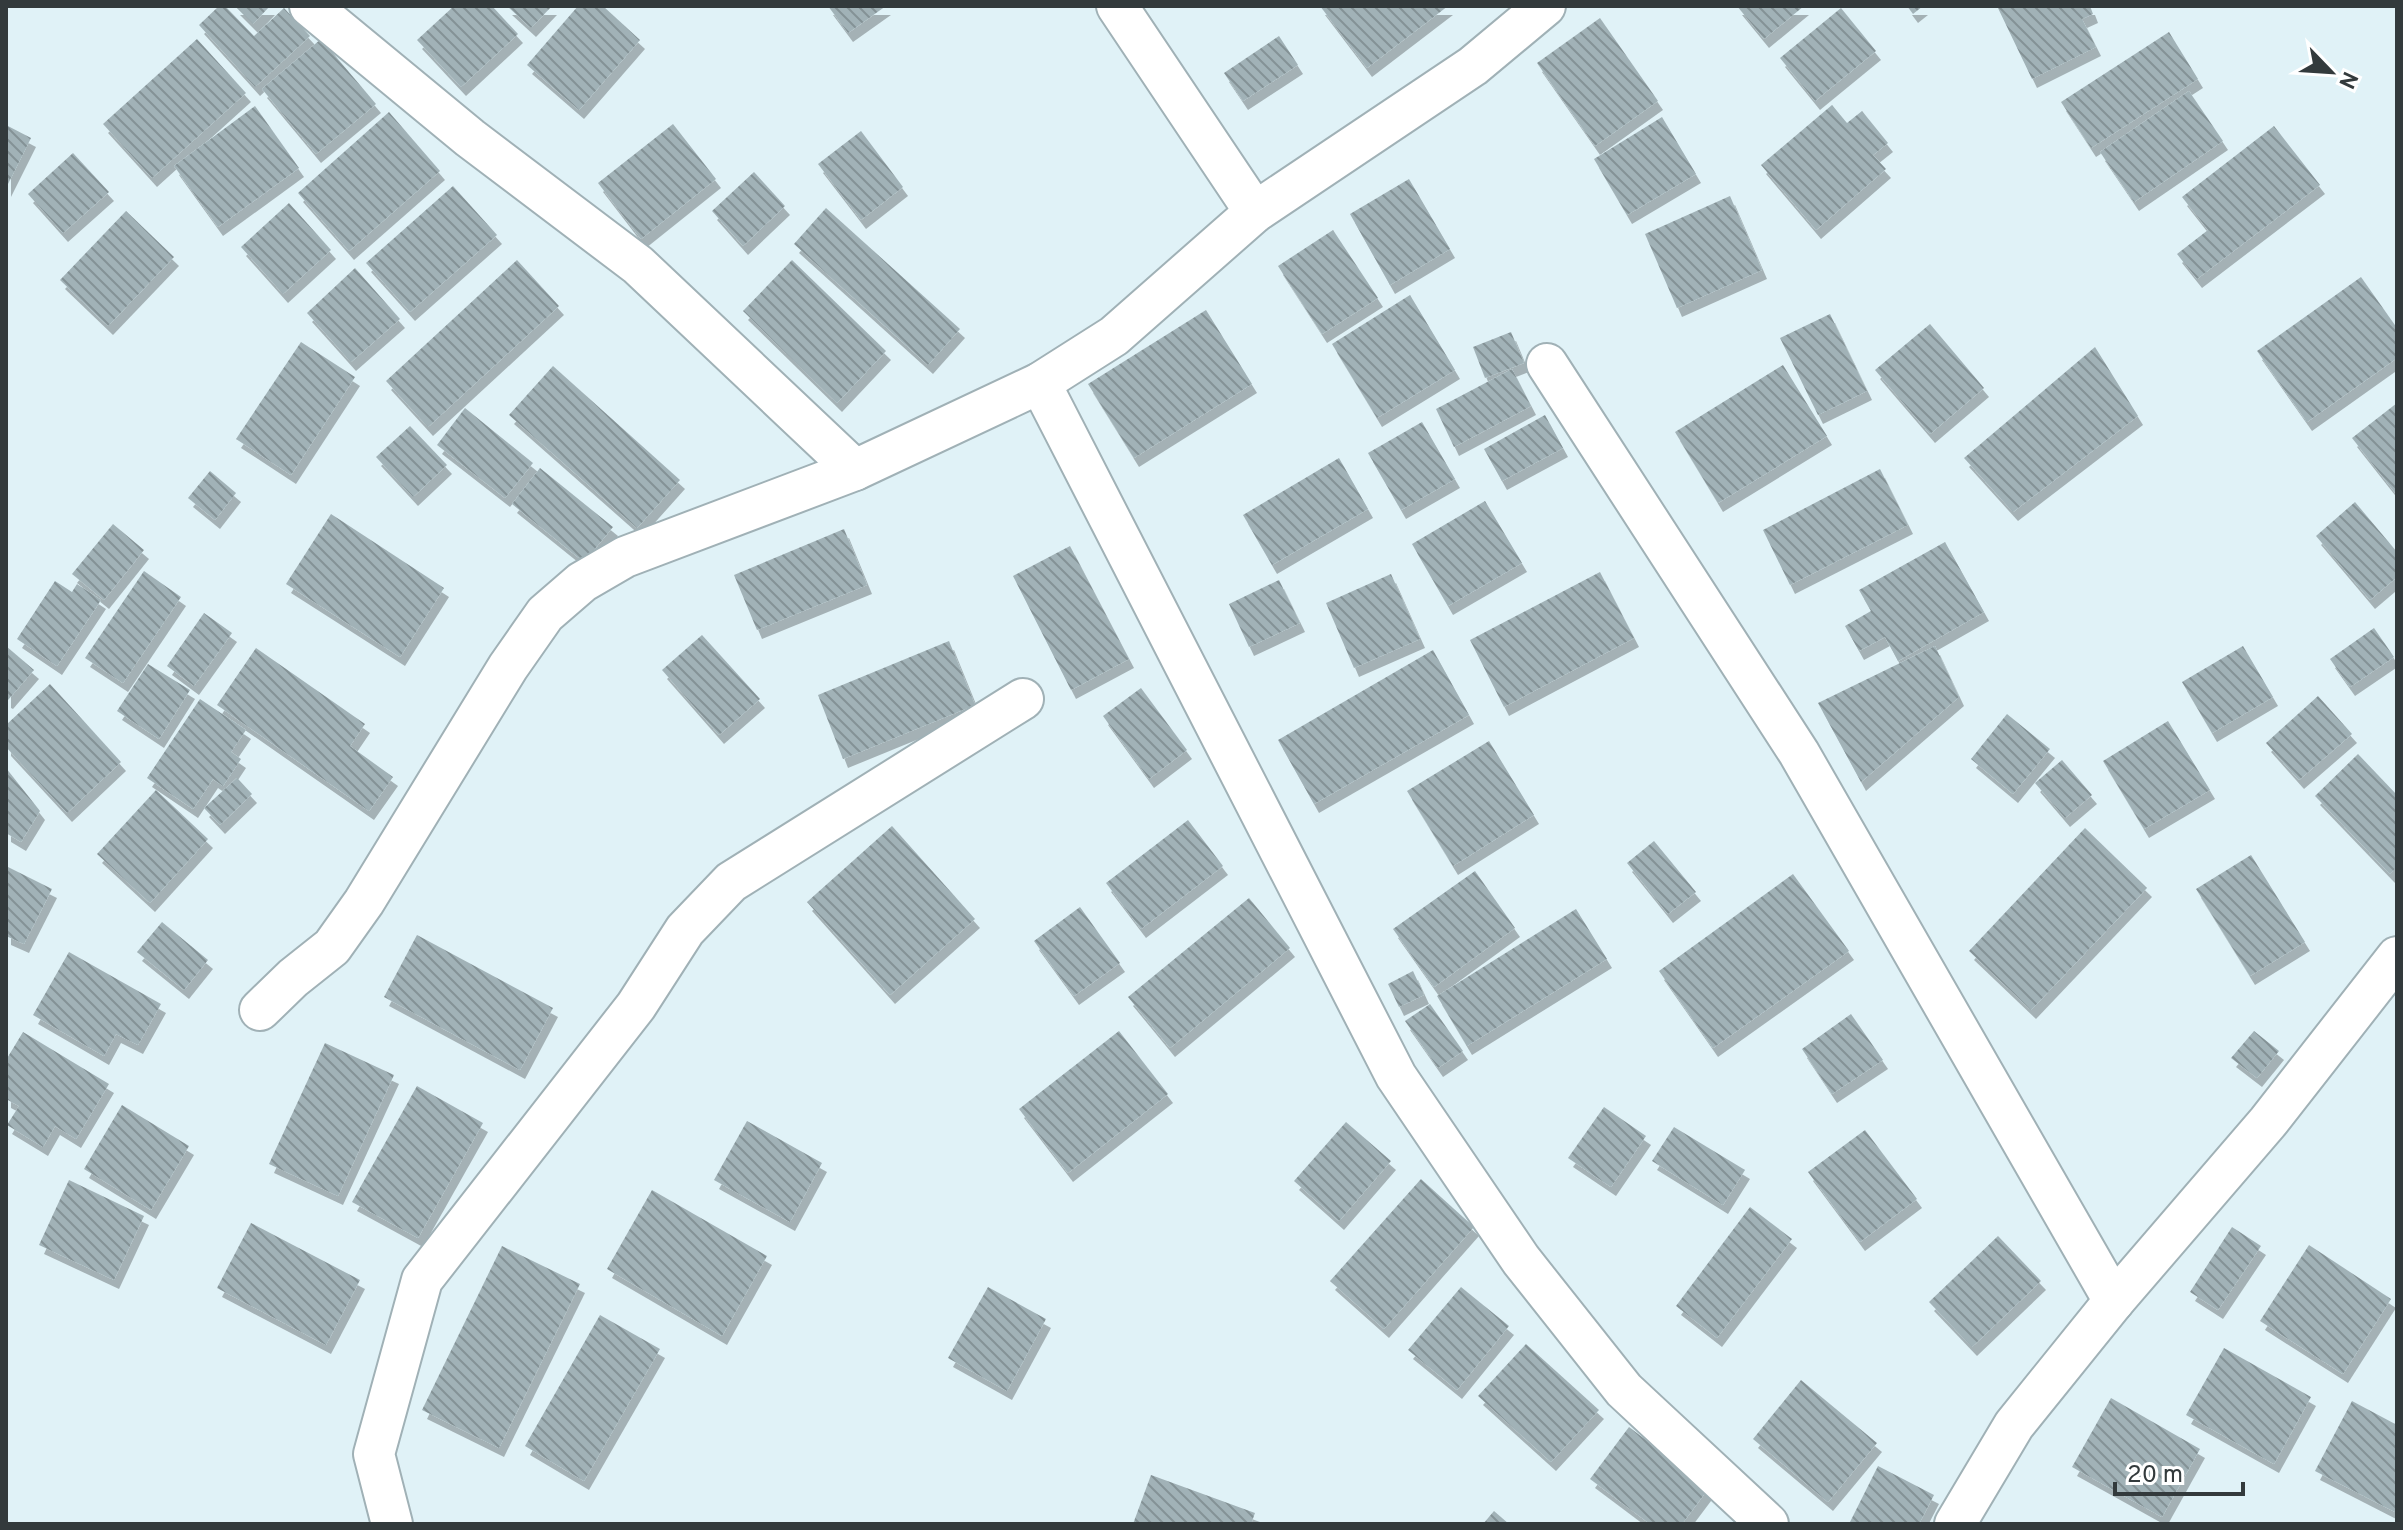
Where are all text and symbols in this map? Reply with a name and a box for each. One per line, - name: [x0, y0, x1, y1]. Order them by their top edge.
- north arrow: [2291, 32, 2371, 112]
- text: N: [2331, 67, 2362, 92]
- scale bar: [2115, 1446, 2243, 1496]
- text: 20 m: [2127, 1461, 2183, 1491]

